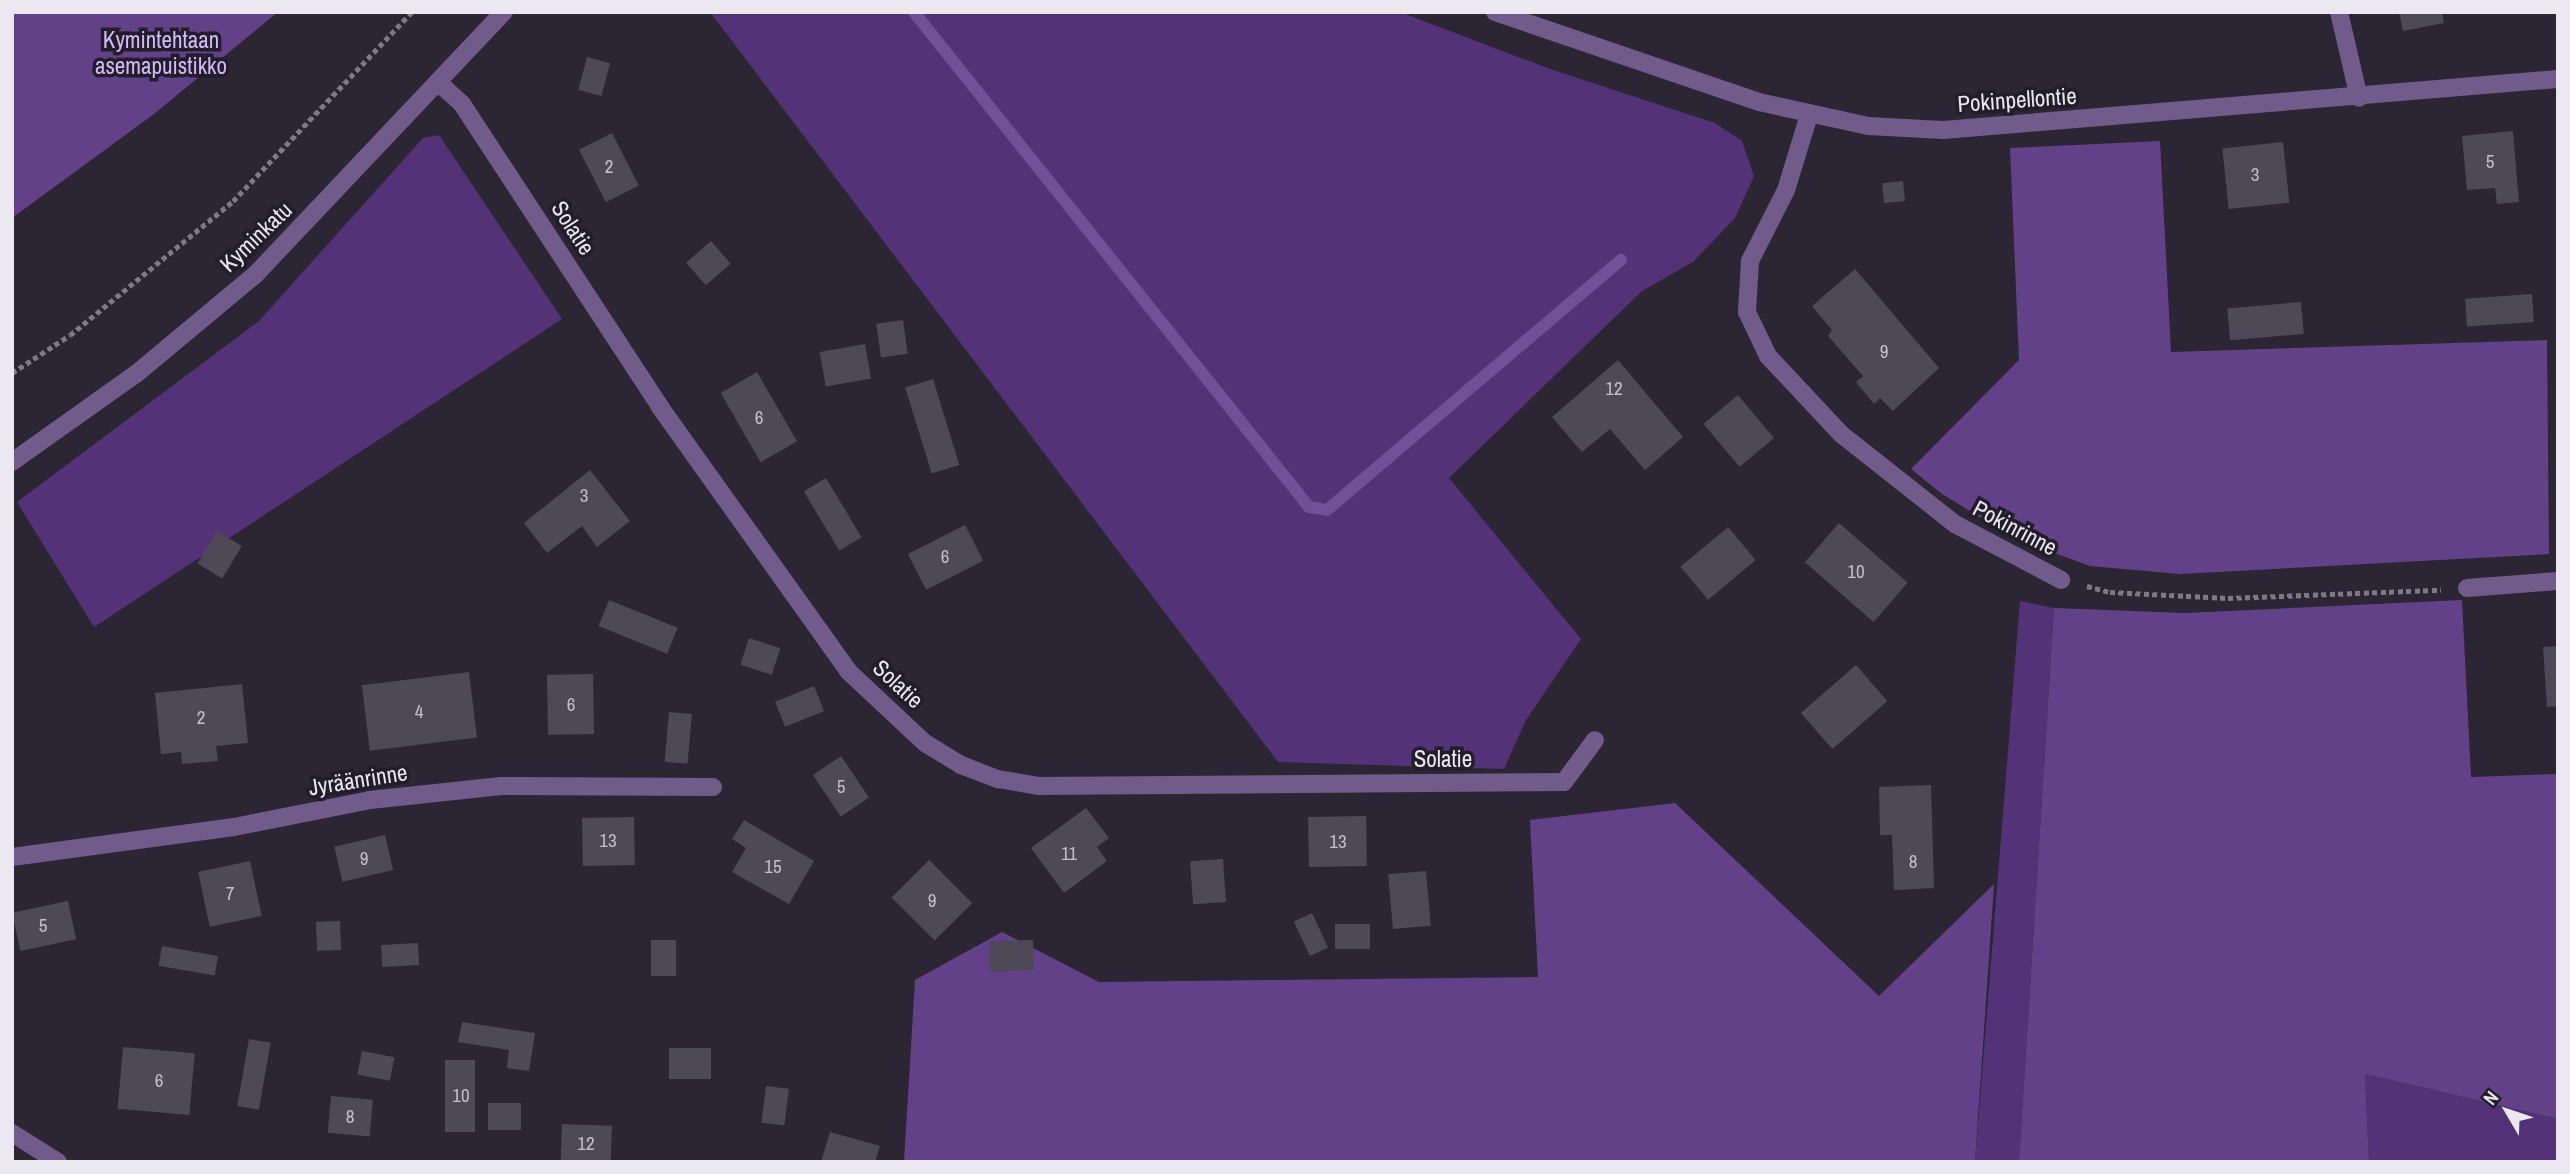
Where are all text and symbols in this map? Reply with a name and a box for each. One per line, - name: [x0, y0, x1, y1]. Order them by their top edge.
- park label: Kymintehtaan asemapuistikko: [95, 26, 227, 80]
- street label: Pokinpellontie: [1956, 82, 2078, 118]
- house number: 5: [2486, 151, 2494, 173]
- house number: 2: [605, 156, 613, 178]
- house number: 3: [2251, 164, 2259, 186]
- street label: Kyminkatu: [214, 196, 298, 278]
- street label: Solatie: [545, 196, 601, 260]
- house number: 9: [1880, 341, 1888, 363]
- house number: 12: [1605, 378, 1623, 400]
- house number: 6: [755, 407, 763, 429]
- house number: 3: [580, 485, 588, 507]
- street label: Pokinrinne: [1968, 494, 2062, 562]
- house number: 6: [941, 546, 949, 568]
- house number: 10: [1847, 561, 1865, 583]
- street label: Solatie: [867, 654, 929, 714]
- house number: 6: [567, 694, 575, 716]
- house number: 4: [415, 701, 423, 723]
- house number: 2: [197, 707, 205, 729]
- street label: Solatie: [1414, 745, 1472, 773]
- street label: Jyräänrinne: [307, 759, 409, 801]
- house number: 5: [837, 776, 845, 798]
- house number: 13: [599, 830, 617, 852]
- house number: 13: [1329, 831, 1347, 853]
- house number: 11: [1061, 843, 1077, 865]
- house number: 9: [360, 848, 368, 870]
- house number: 8: [1909, 851, 1917, 873]
- house number: 15: [764, 856, 782, 878]
- house number: 7: [226, 883, 234, 905]
- house number: 9: [928, 890, 936, 912]
- house number: 5: [39, 915, 47, 937]
- house number: 6: [155, 1070, 163, 1092]
- north arrow: [2472, 1076, 2542, 1146]
- house number: 10: [452, 1085, 470, 1107]
- text: N: [2477, 1085, 2504, 1110]
- house number: 8: [346, 1106, 354, 1128]
- house number: 12: [577, 1133, 595, 1155]

